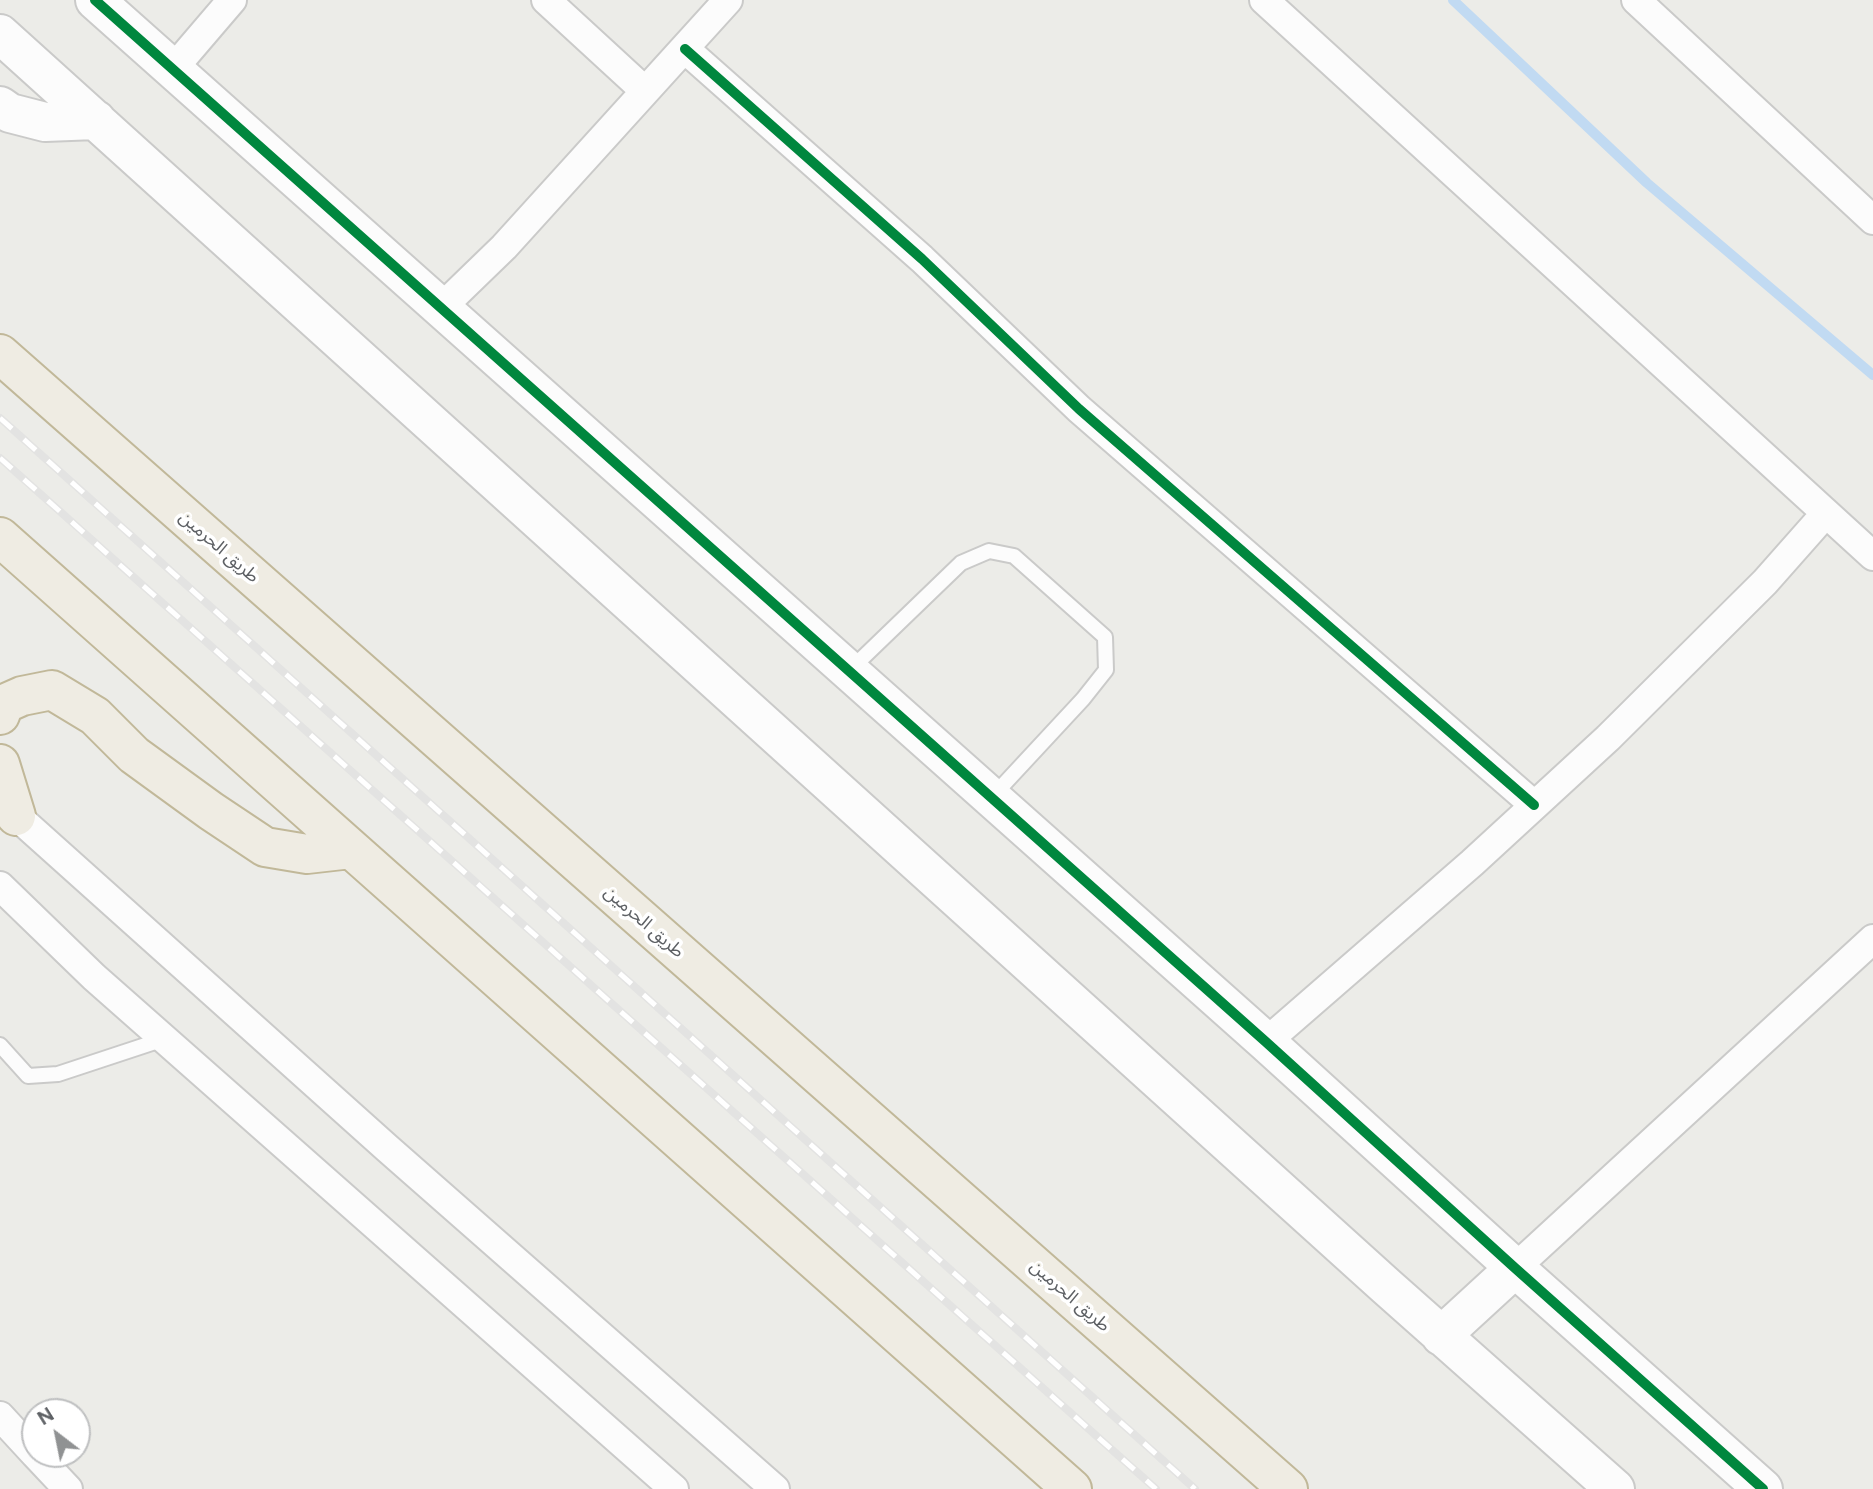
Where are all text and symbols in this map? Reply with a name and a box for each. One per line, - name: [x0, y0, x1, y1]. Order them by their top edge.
- street label: طريق الحرمين: [174, 506, 264, 588]
- street label: طريق الحرمين: [599, 881, 689, 963]
- street label: طريق الحرمين: [1025, 1255, 1115, 1337]
- north arrow: [21, 1398, 91, 1468]
- text: N: [33, 1403, 58, 1430]

